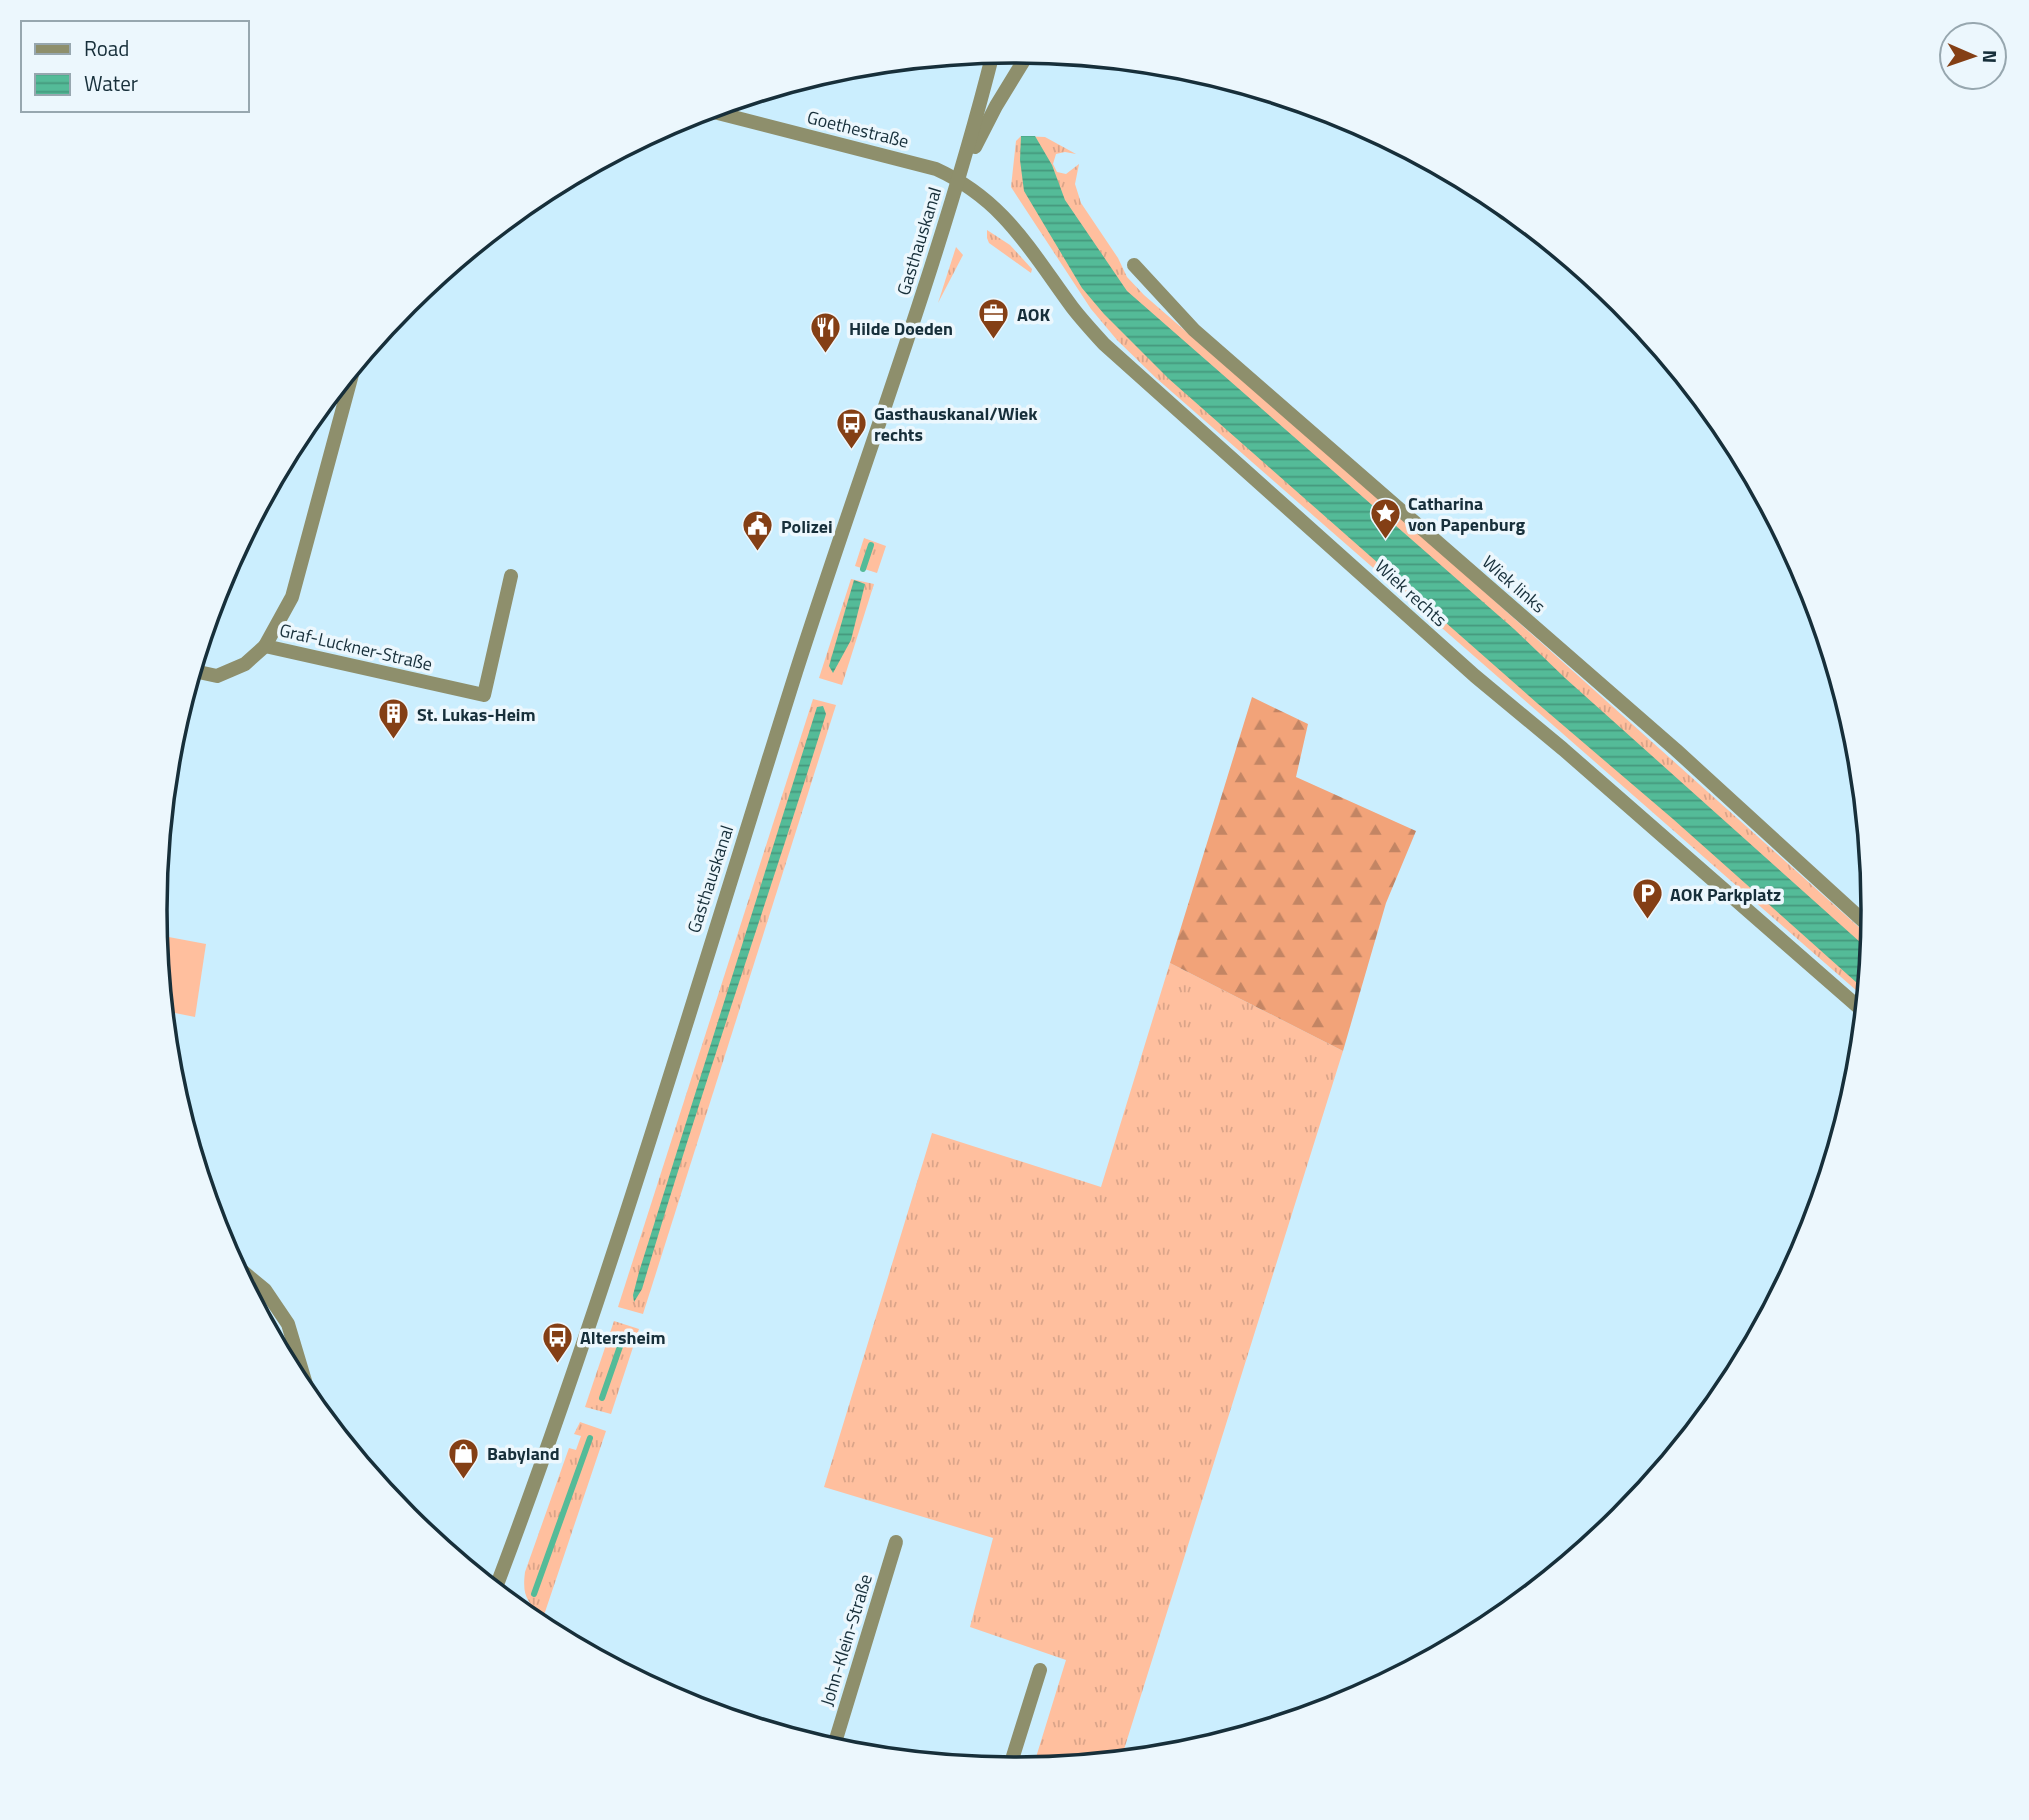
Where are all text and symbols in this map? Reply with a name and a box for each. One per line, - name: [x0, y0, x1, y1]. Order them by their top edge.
- legend: [21, 21, 248, 112]
- north arrow: [1938, 21, 2008, 91]
- text: Road: [84, 32, 129, 64]
- text: N: [1976, 50, 2005, 64]
- text: Water: [84, 67, 138, 99]
- street label: Goethestraße: [804, 103, 912, 155]
- street label: Gasthauskanal: [890, 184, 948, 298]
- office icon: AOK: [977, 297, 1011, 341]
- place label: AOK: [1017, 301, 1050, 328]
- restaurant icon: Hilde Doeden: [809, 311, 843, 355]
- place label: Hilde Doeden: [849, 315, 953, 342]
- place label: Gasthauskanal/Wiek rechts: [874, 400, 1038, 448]
- bus stop icon: Gasthauskanal/Wiek rechts: [834, 406, 868, 450]
- place label: Catharina von Papenburg: [1408, 490, 1525, 538]
- place icon: Catharina von Papenburg: [1368, 496, 1402, 540]
- public building icon: Polizei: [741, 509, 775, 553]
- place label: Polizei: [781, 513, 833, 540]
- street label: Wiek links: [1476, 549, 1552, 619]
- street label: Wiek rechts: [1369, 553, 1453, 633]
- street label: Graf-Luckner-Straße: [277, 616, 435, 678]
- building icon: St. Lukas-Heim: [377, 697, 411, 741]
- place label: St. Lukas-Heim: [417, 701, 536, 728]
- street label: Gasthauskanal: [680, 822, 740, 936]
- parking icon: AOK Parkplatz: [1630, 877, 1664, 921]
- place label: AOK Parkplatz: [1670, 881, 1781, 908]
- bus stop icon: Altersheim: [540, 1320, 574, 1364]
- place label: Altersheim: [580, 1324, 666, 1351]
- shop icon: Babyland: [447, 1436, 481, 1480]
- place label: Babyland: [487, 1440, 560, 1467]
- street label: John-Klein-Straße: [813, 1571, 879, 1709]

